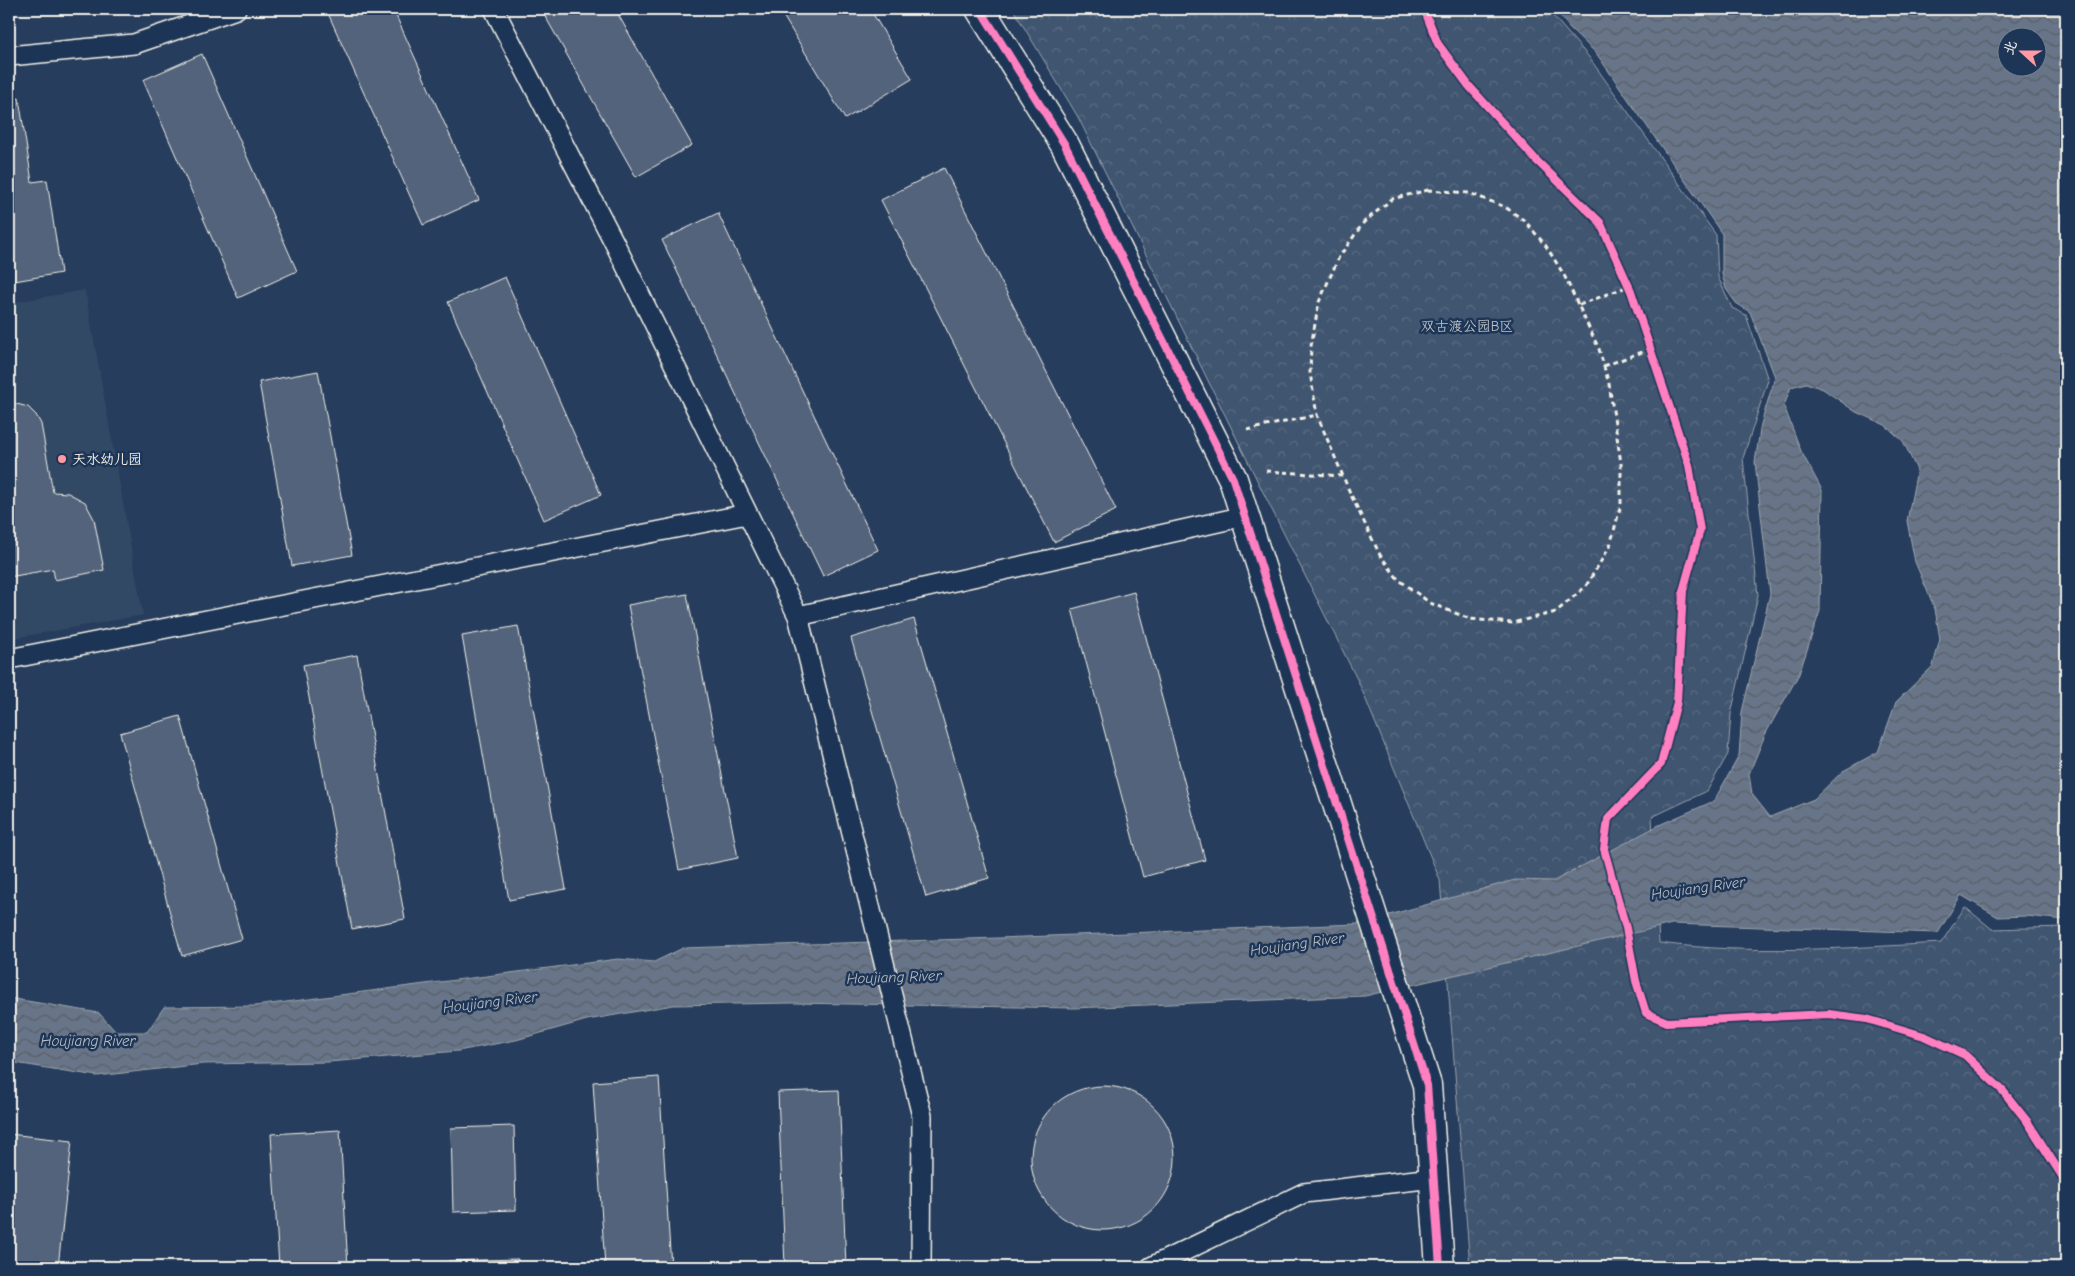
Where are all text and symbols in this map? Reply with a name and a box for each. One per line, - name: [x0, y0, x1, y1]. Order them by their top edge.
- north arrow: [1998, 28, 2048, 78]
- text: 北: [2000, 38, 2021, 57]
- park label: 双古渡公园B区: [1421, 318, 1513, 335]
- place label: 天水幼儿园: [72, 451, 142, 468]
- marker: 天水幼儿园: [56, 453, 68, 465]
- water label: Houjiang River: [1650, 872, 1747, 904]
- water label: Houjiang River: [1249, 928, 1346, 960]
- water label: Houjiang River: [846, 966, 943, 988]
- water label: Houjiang River: [442, 987, 539, 1017]
- water label: Houjiang River: [41, 1032, 136, 1050]

